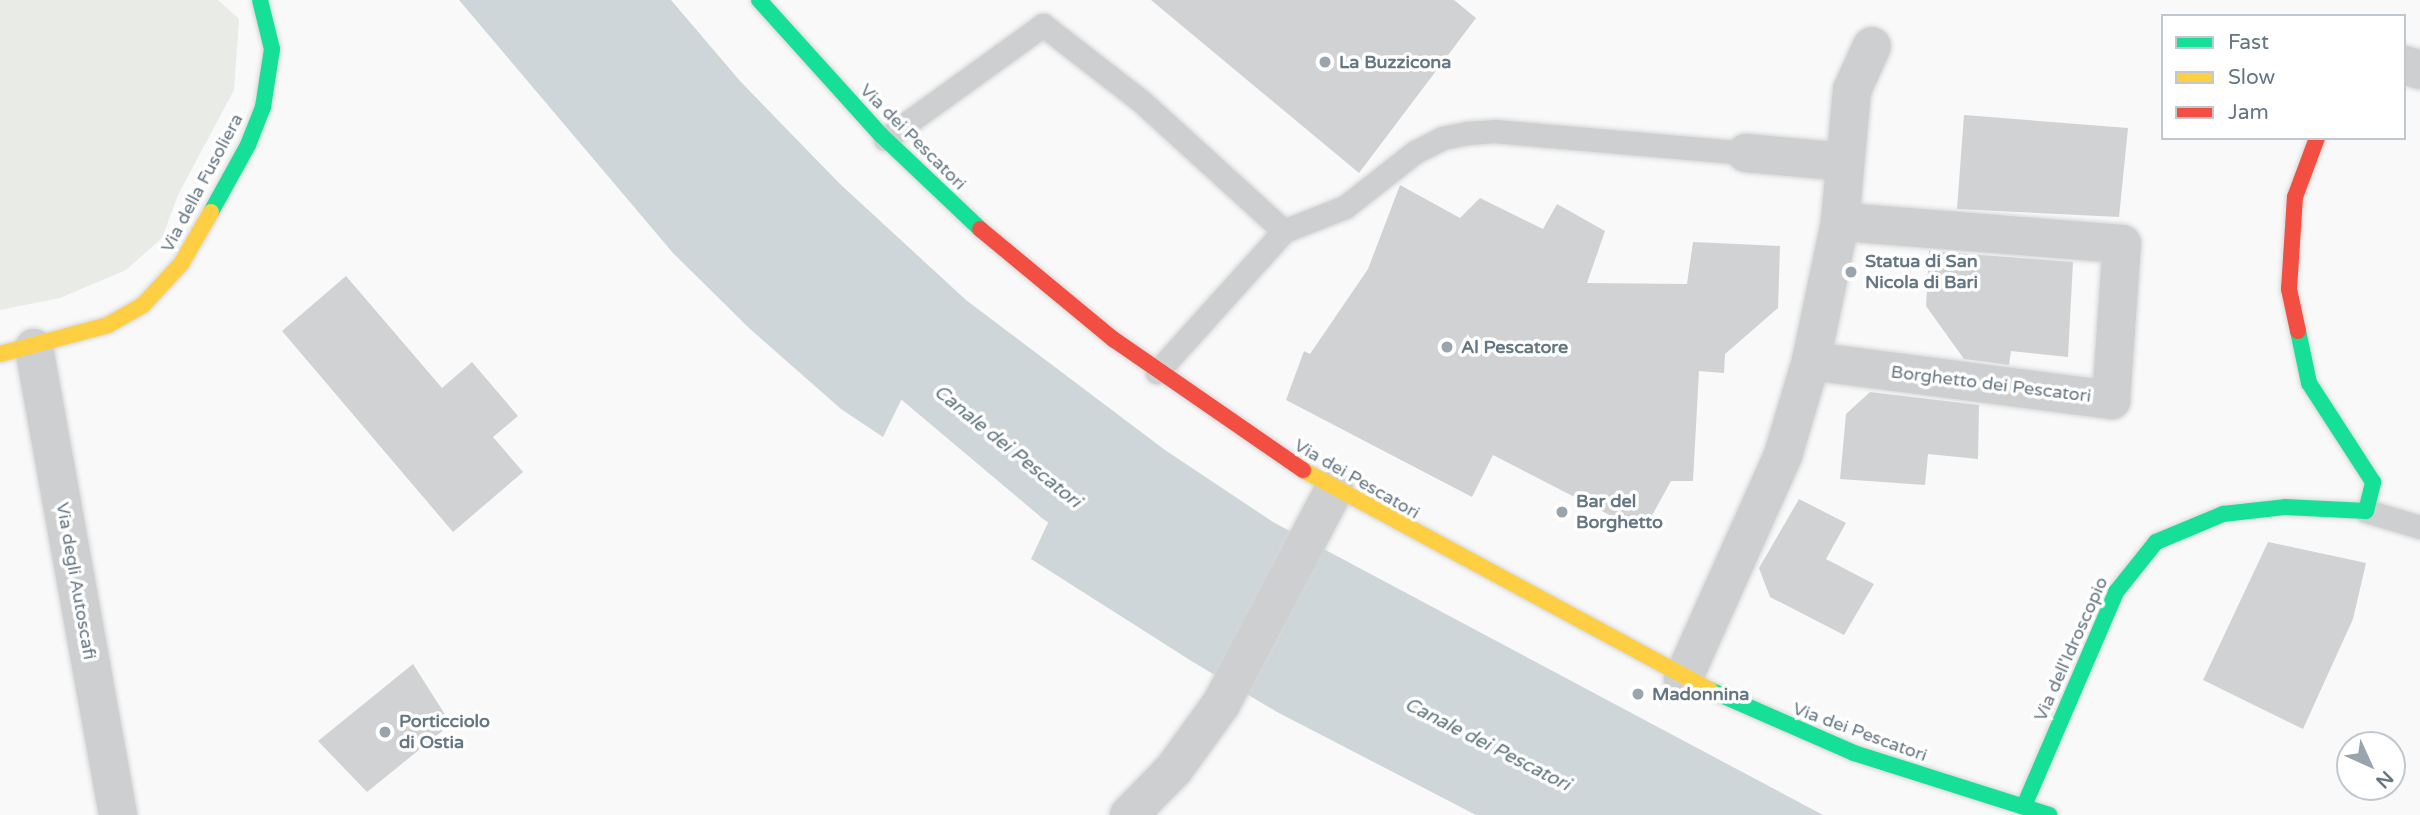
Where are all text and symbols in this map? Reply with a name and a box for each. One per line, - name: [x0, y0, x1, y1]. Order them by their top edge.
- legend: [2161, 14, 2406, 140]
- text: Fast: [2228, 30, 2269, 55]
- place label: La Buzzicona: [1339, 51, 1451, 73]
- marker: La Buzzicona: [1317, 54, 1333, 70]
- text: Slow: [2228, 65, 2275, 90]
- street label: Via dei Pescatori: [855, 79, 971, 195]
- text: Jam: [2228, 100, 2269, 125]
- street label: Via della Fusoliera: [156, 110, 248, 256]
- place label: Statua di San Nicola di Bari: [1865, 251, 1978, 294]
- marker: Statua di San Nicola di Bari: [1843, 264, 1859, 280]
- place label: Al Pescatore: [1461, 336, 1568, 358]
- marker: Al Pescatore: [1439, 339, 1455, 355]
- street label: Borghetto dei Pescatori: [1890, 361, 2092, 407]
- water label: Canale dei Pescatori: [929, 381, 1085, 513]
- street label: Via dei Pescatori: [1290, 434, 1424, 524]
- place label: Bar del Borghetto: [1576, 491, 1663, 534]
- street label: Via degli Autoscafi: [52, 501, 100, 661]
- marker: Bar del Borghetto: [1554, 504, 1570, 520]
- street label: Via dell'Idroscopio: [2029, 573, 2113, 725]
- place label: Madonnina: [1652, 683, 1749, 705]
- marker: Madonnina: [1630, 686, 1646, 702]
- water label: Canale dei Pescatori: [1400, 693, 1574, 797]
- street label: Via dei Pescatori: [1790, 698, 1930, 766]
- place label: Porticciolo di Ostia: [399, 711, 490, 754]
- marker: Porticciolo di Ostia: [377, 724, 393, 740]
- north arrow: [2336, 731, 2406, 801]
- text: N: [2371, 766, 2398, 793]

